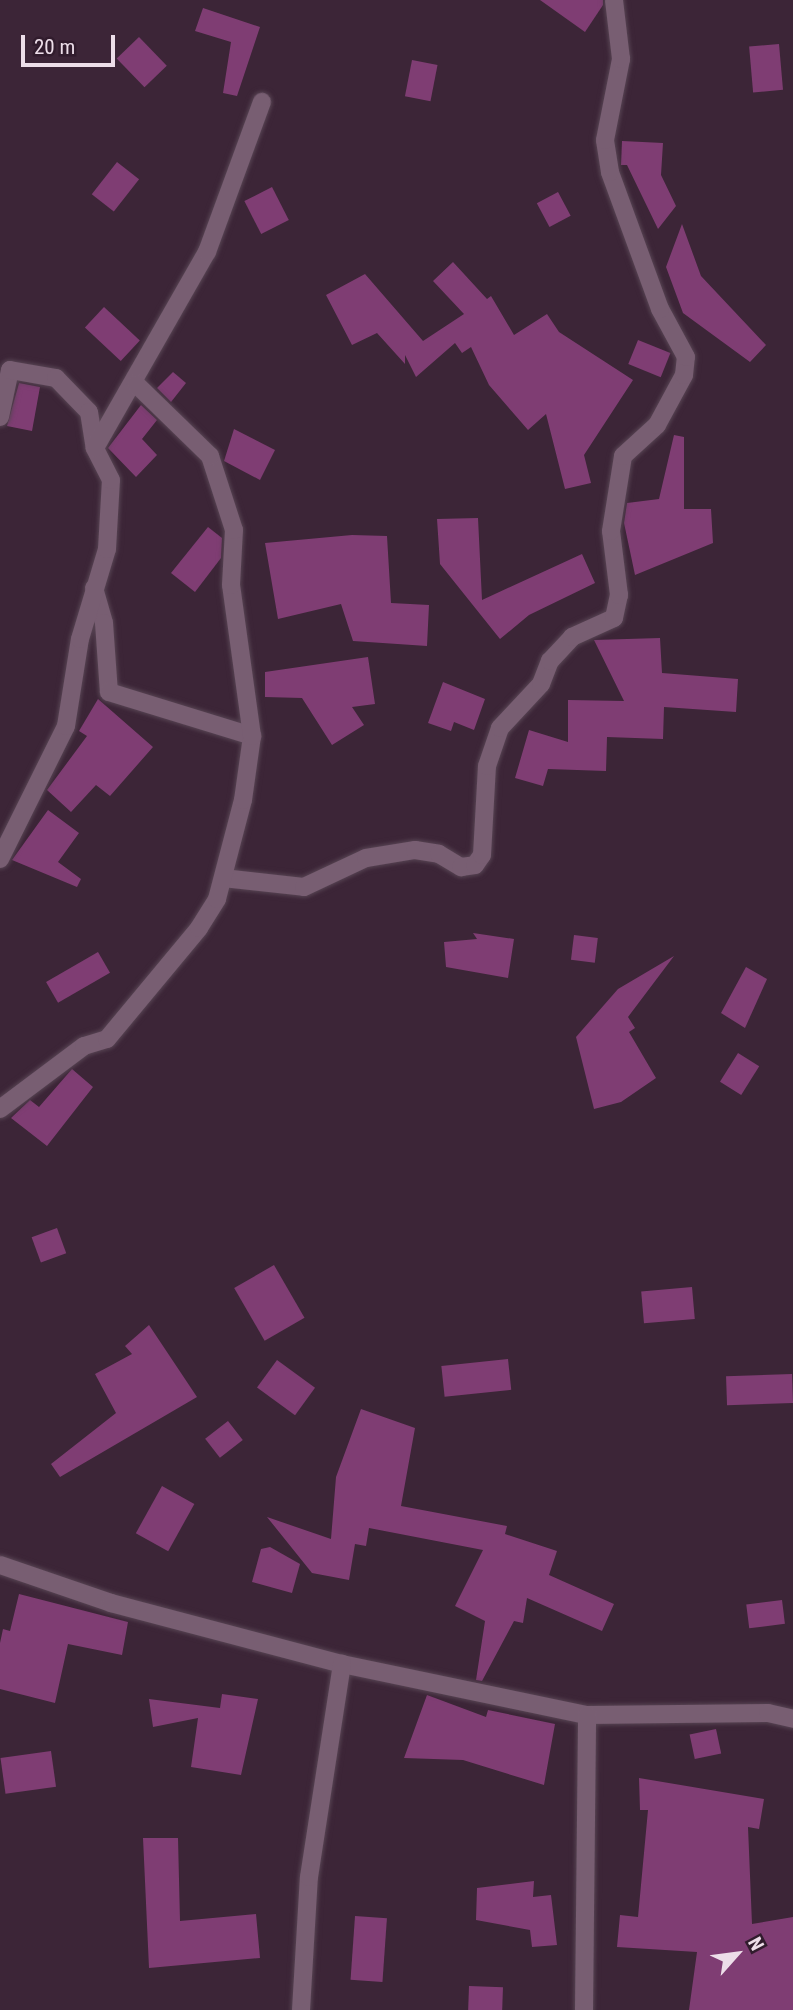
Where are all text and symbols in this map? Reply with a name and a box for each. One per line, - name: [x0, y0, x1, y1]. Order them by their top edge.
- scale bar: [24, 21, 119, 65]
- text: 20 m: [34, 35, 75, 59]
- north arrow: [702, 1919, 772, 1989]
- text: N: [743, 1933, 769, 1954]

